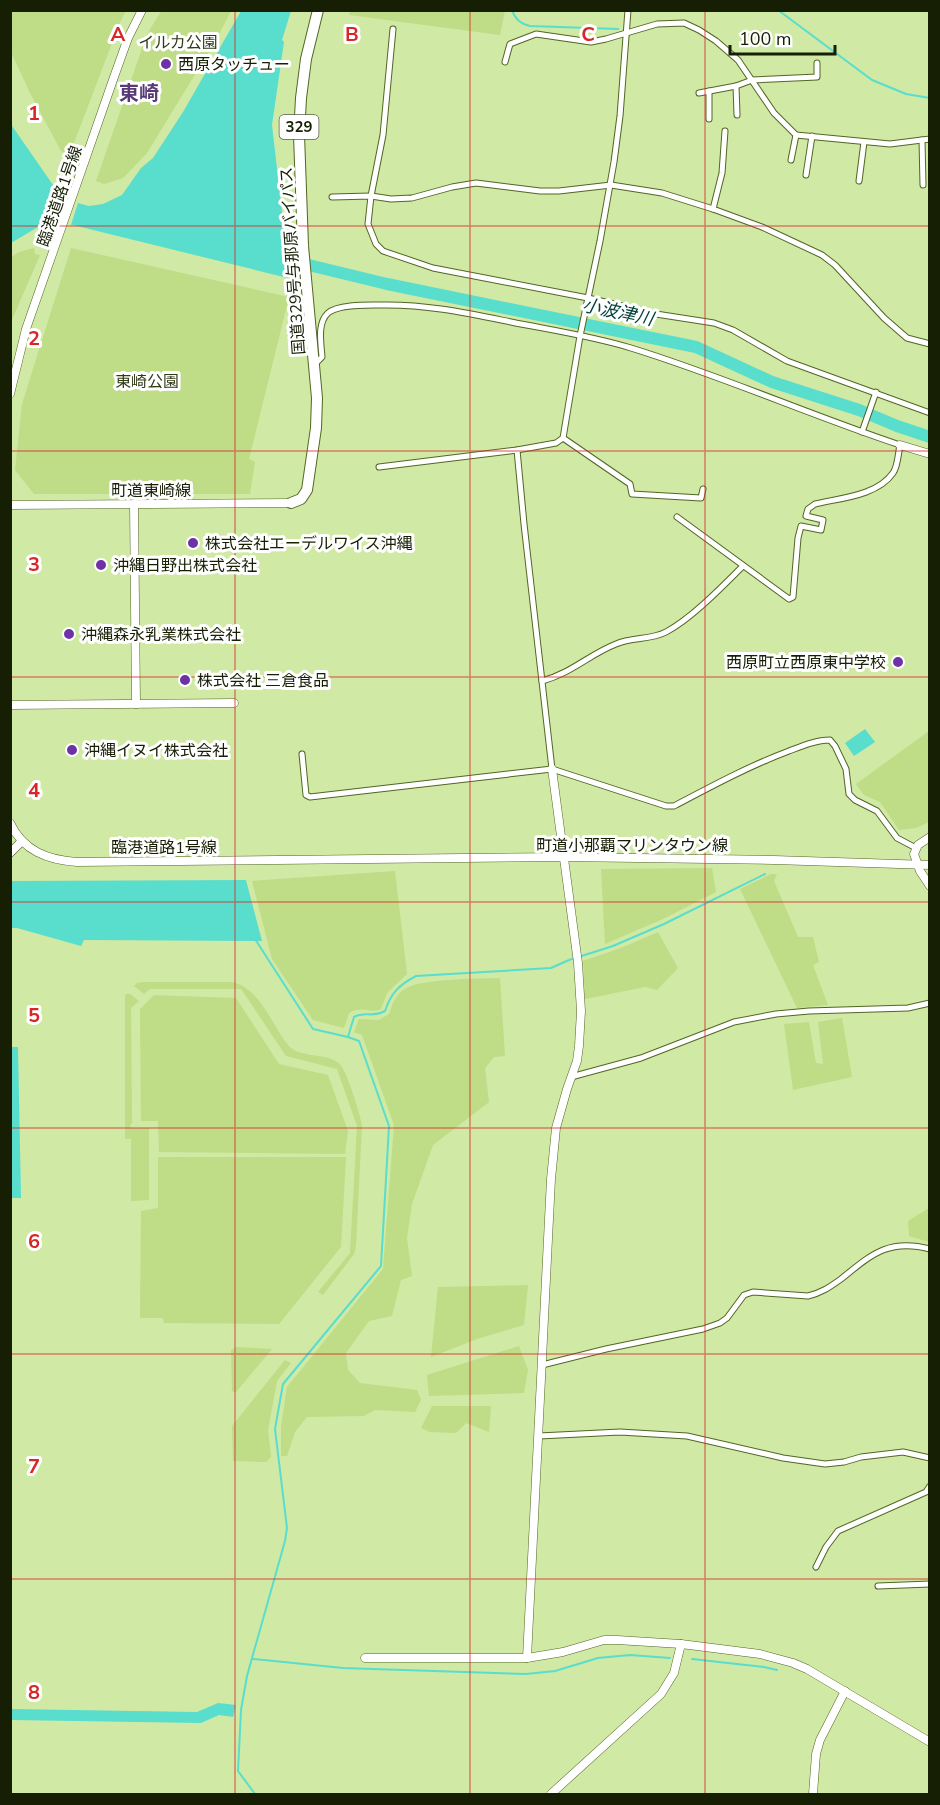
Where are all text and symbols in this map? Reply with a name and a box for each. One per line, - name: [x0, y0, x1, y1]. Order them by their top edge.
- scale bar: [730, 18, 835, 56]
- text: A: [111, 21, 126, 48]
- text: B: [345, 21, 359, 48]
- text: C: [581, 21, 595, 48]
- text: 100 m: [739, 27, 791, 51]
- park label: イルカ公園: [138, 32, 218, 54]
- place label: 西原タッチュー: [178, 54, 290, 76]
- marker: 西原タッチュー: [159, 57, 173, 71]
- district label: 東崎: [119, 80, 159, 107]
- text: 1: [28, 100, 40, 127]
- road number: 329: [280, 115, 318, 139]
- street label: 臨港道路1号線: [32, 143, 88, 250]
- street label: 国道329号与那原バイパス: [275, 166, 311, 356]
- water label: 小波津川: [580, 293, 658, 332]
- text: 2: [28, 325, 40, 352]
- park label: 東崎公園: [115, 371, 179, 393]
- street label: 町道東崎線: [111, 480, 191, 502]
- place label: 株式会社エーデルワイス沖縄: [205, 533, 413, 555]
- marker: 株式会社エーデルワイス沖縄: [186, 536, 200, 550]
- text: 3: [28, 551, 40, 578]
- place label: 沖縄日野出株式会社: [113, 555, 257, 577]
- marker: 沖縄日野出株式会社: [94, 558, 108, 572]
- place label: 沖縄森永乳業株式会社: [81, 624, 241, 646]
- marker: 沖縄森永乳業株式会社: [62, 627, 76, 641]
- place label: 西原町立西原東中学校: [726, 652, 886, 674]
- marker: 西原町立西原東中学校: [891, 655, 905, 669]
- place label: 株式会社 三倉食品: [197, 670, 329, 692]
- marker: 株式会社 三倉食品: [178, 673, 192, 687]
- place label: 沖縄イヌイ株式会社: [84, 740, 228, 762]
- marker: 沖縄イヌイ株式会社: [65, 743, 79, 757]
- text: 4: [28, 777, 40, 804]
- street label: 町道小那覇マリンタウン線: [536, 835, 728, 857]
- street label: 臨港道路1号線: [111, 837, 217, 859]
- text: 5: [28, 1002, 40, 1029]
- text: 6: [28, 1228, 40, 1255]
- text: 7: [28, 1453, 40, 1480]
- text: 8: [28, 1679, 40, 1706]

